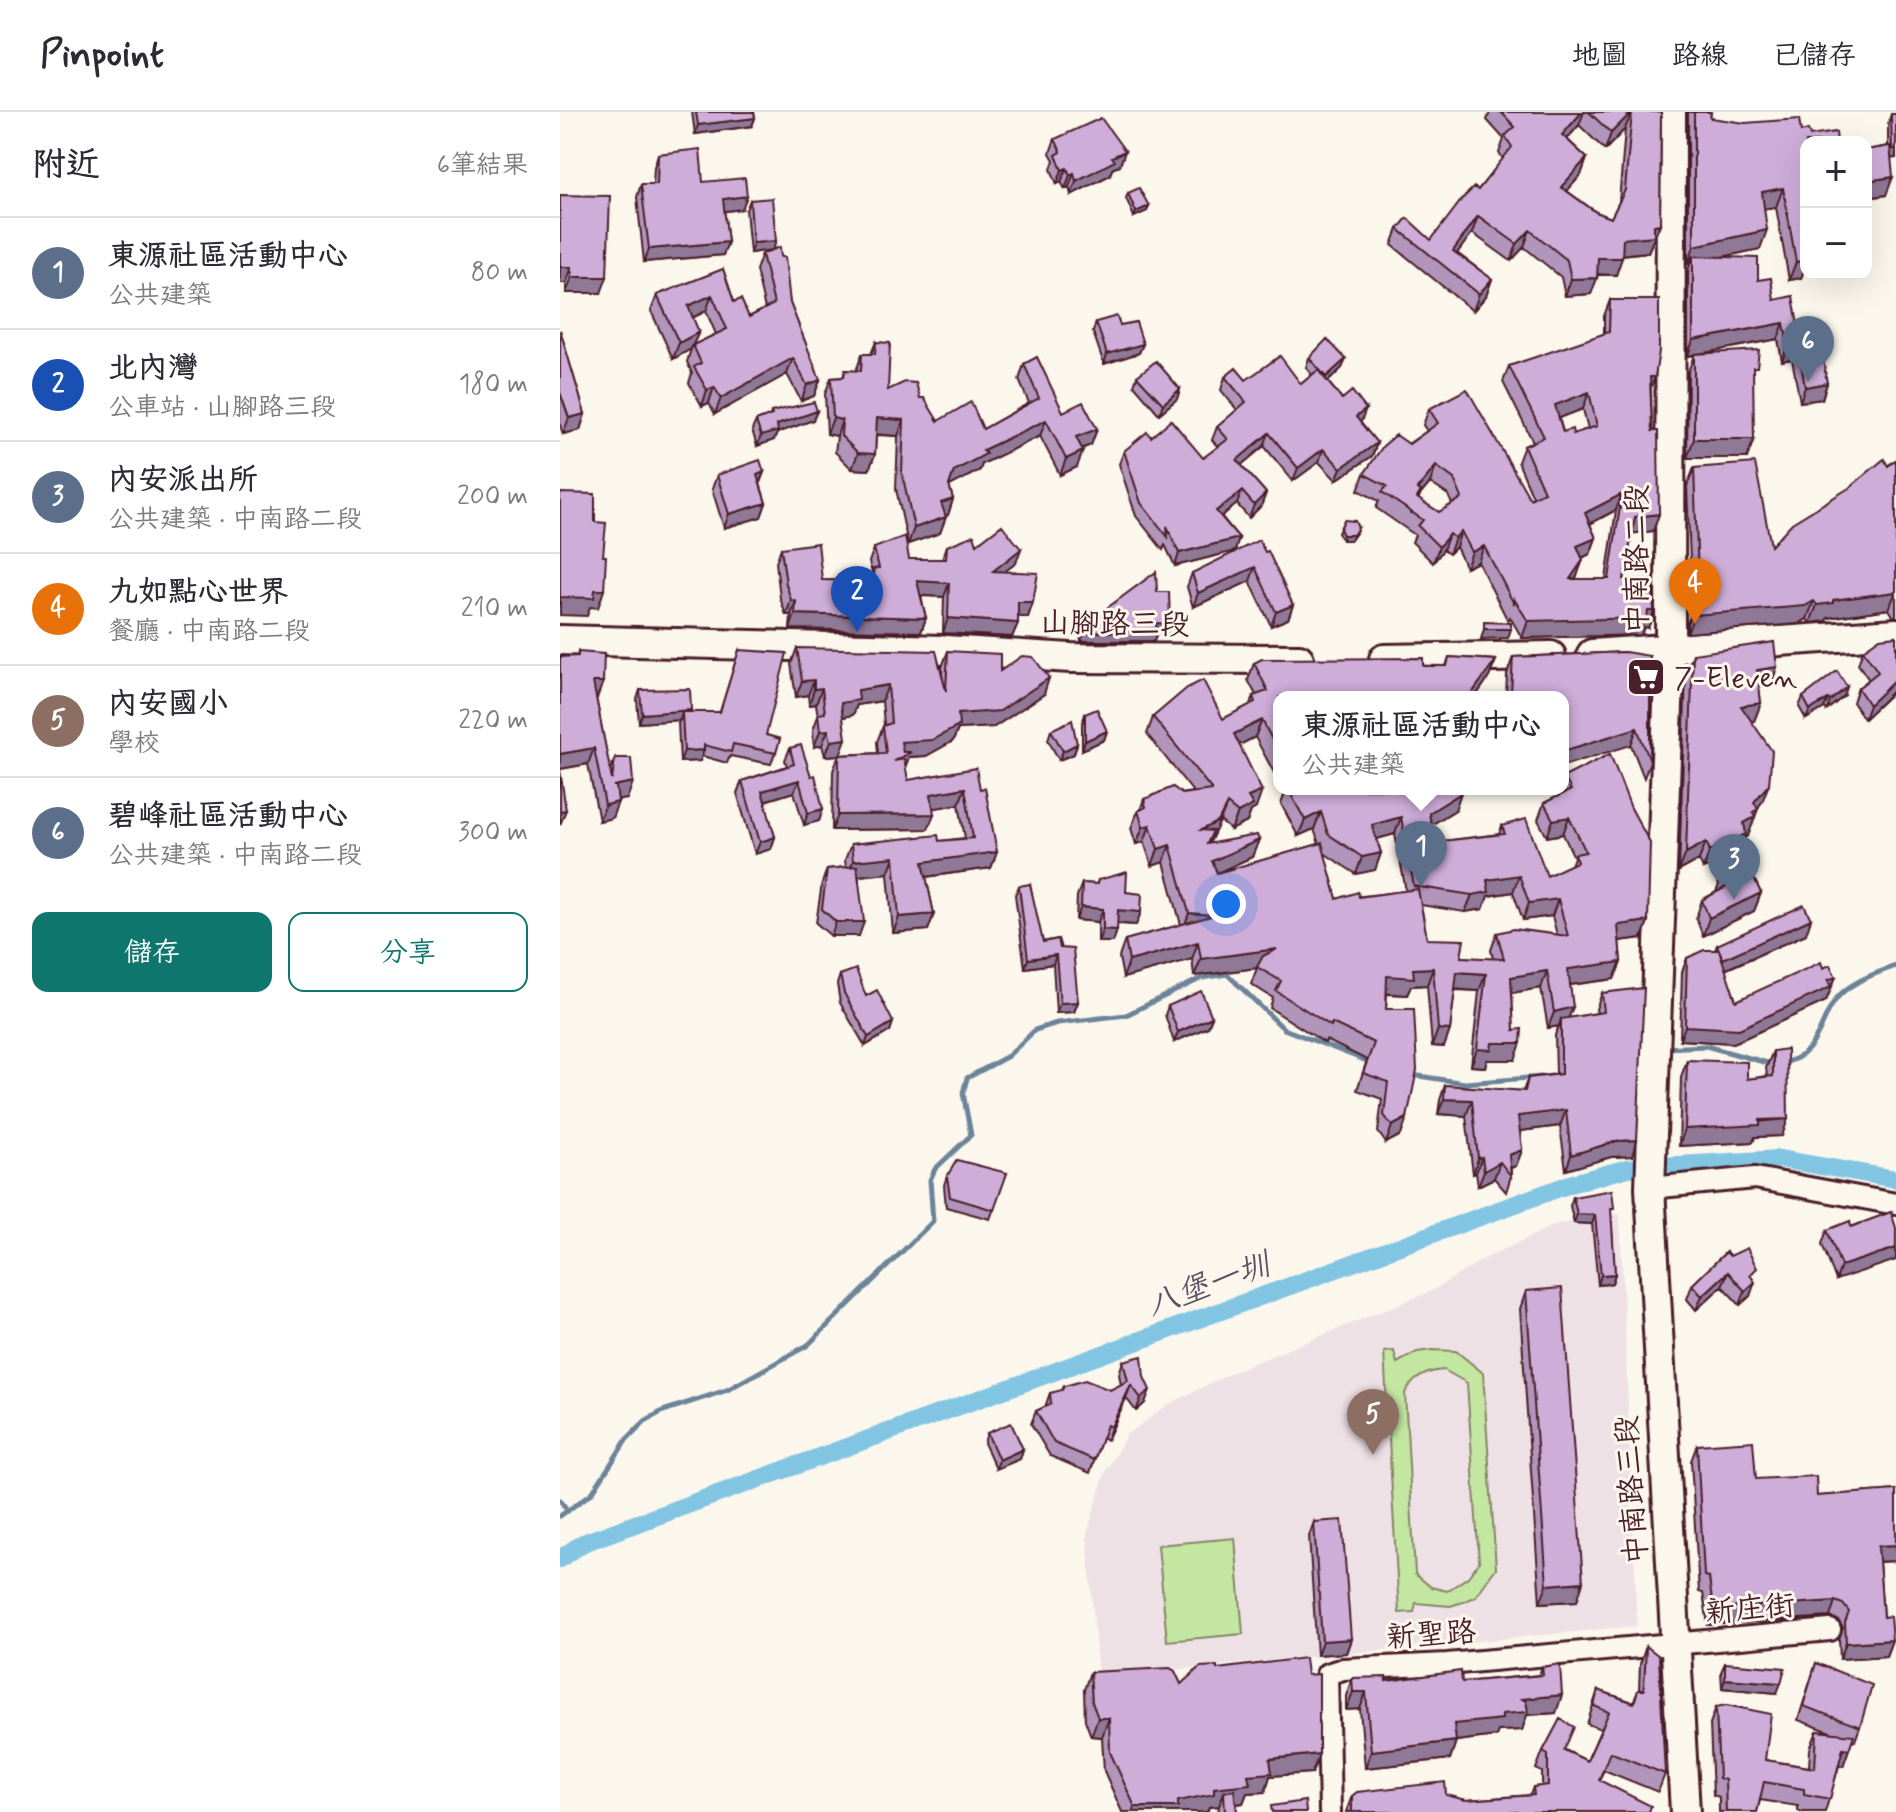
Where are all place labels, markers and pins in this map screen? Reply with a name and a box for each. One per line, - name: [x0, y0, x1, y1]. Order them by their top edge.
- pin: 6: [1782, 316, 1834, 382]
- pin: 4: [1669, 558, 1721, 624]
- pin: 2: [831, 566, 883, 632]
- supermarket icon: 7-Eleven: [1625, 656, 1667, 698]
- place label: 7-Eleven: [1674, 659, 1798, 698]
- pin: 1: [1395, 821, 1447, 887]
- pin: 3: [1708, 834, 1760, 900]
- pin: 5: [1347, 1389, 1399, 1455]

